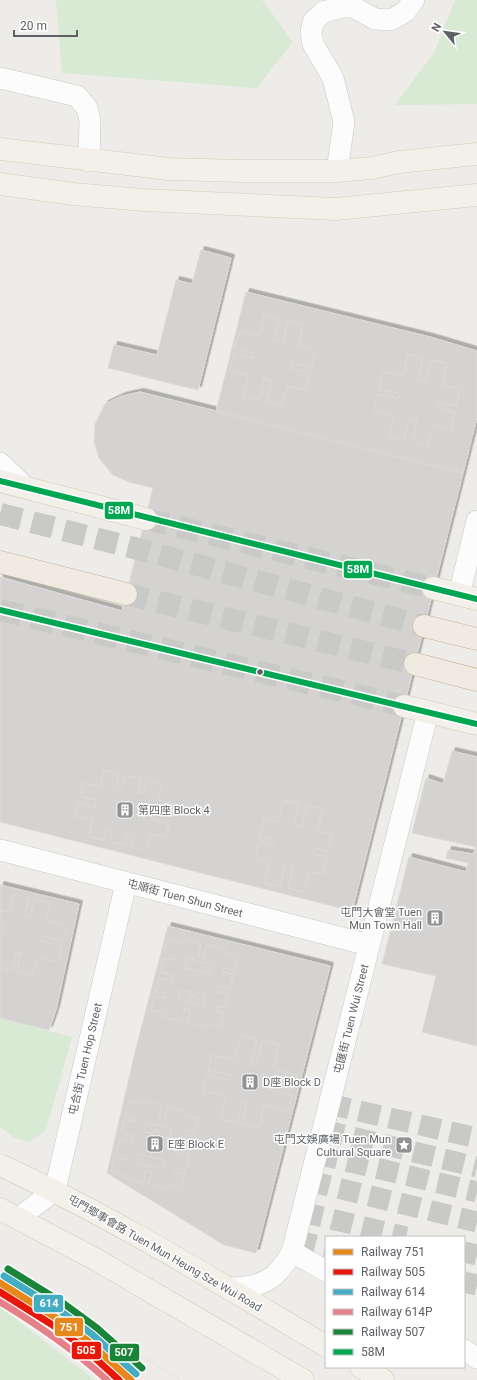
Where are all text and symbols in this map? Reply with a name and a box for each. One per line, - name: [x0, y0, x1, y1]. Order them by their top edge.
- scale bar: [14, 12, 77, 38]
- north arrow: [425, 12, 465, 52]
- text: 20 m: [20, 19, 47, 33]
- text: N: [429, 21, 444, 34]
- line badge: 58M: [104, 501, 134, 520]
- text: 58M: [108, 504, 130, 517]
- line badge: 58M: [343, 560, 373, 579]
- text: 58M: [347, 563, 369, 576]
- unlabelled marker: [255, 667, 265, 677]
- building icon: 第四座 Block 4: [115, 800, 135, 820]
- place label: 第四座 Block 4: [138, 804, 210, 817]
- street label: 屯順街 Tuen Shun Street: [126, 877, 244, 920]
- place label: 屯門大會堂 Tuen Mun Town Hall: [340, 906, 422, 932]
- building icon: 屯門大會堂 Tuen Mun Town Hall: [425, 908, 445, 928]
- street label: 屯匯街 Tuen Wui Street: [332, 963, 372, 1075]
- street label: 屯合街 Tuen Hop Street: [66, 1001, 105, 1116]
- building icon: D座 Block D: [240, 1072, 260, 1092]
- place label: D座 Block D: [263, 1076, 321, 1089]
- place label: 屯門文娛廣場 Tuen Mun Cultural Square: [274, 1133, 391, 1159]
- building icon: E座 Block E: [145, 1134, 165, 1154]
- place icon: 屯門文娛廣場 Tuen Mun Cultural Square: [394, 1135, 414, 1155]
- place label: E座 Block E: [168, 1138, 224, 1151]
- street label: 屯門鄉事會路 Tuen Mun Heung Sze Wui Road: [66, 1192, 264, 1314]
- legend: [325, 1236, 465, 1368]
- text: Railway 751: [361, 1245, 425, 1259]
- text: Railway 505: [361, 1265, 425, 1279]
- text: Railway 614: [361, 1285, 425, 1299]
- line badge: 614: [33, 1294, 64, 1313]
- text: 614: [40, 1297, 59, 1310]
- text: Railway 614P: [361, 1305, 433, 1319]
- line badge: 751: [54, 1317, 84, 1337]
- text: 751: [60, 1321, 78, 1334]
- text: Railway 507: [361, 1325, 425, 1339]
- line badge: 505: [71, 1341, 102, 1360]
- line badge: 507: [109, 1343, 140, 1362]
- text: 505: [77, 1344, 95, 1357]
- text: 58M: [361, 1345, 385, 1359]
- text: 507: [115, 1346, 133, 1359]

